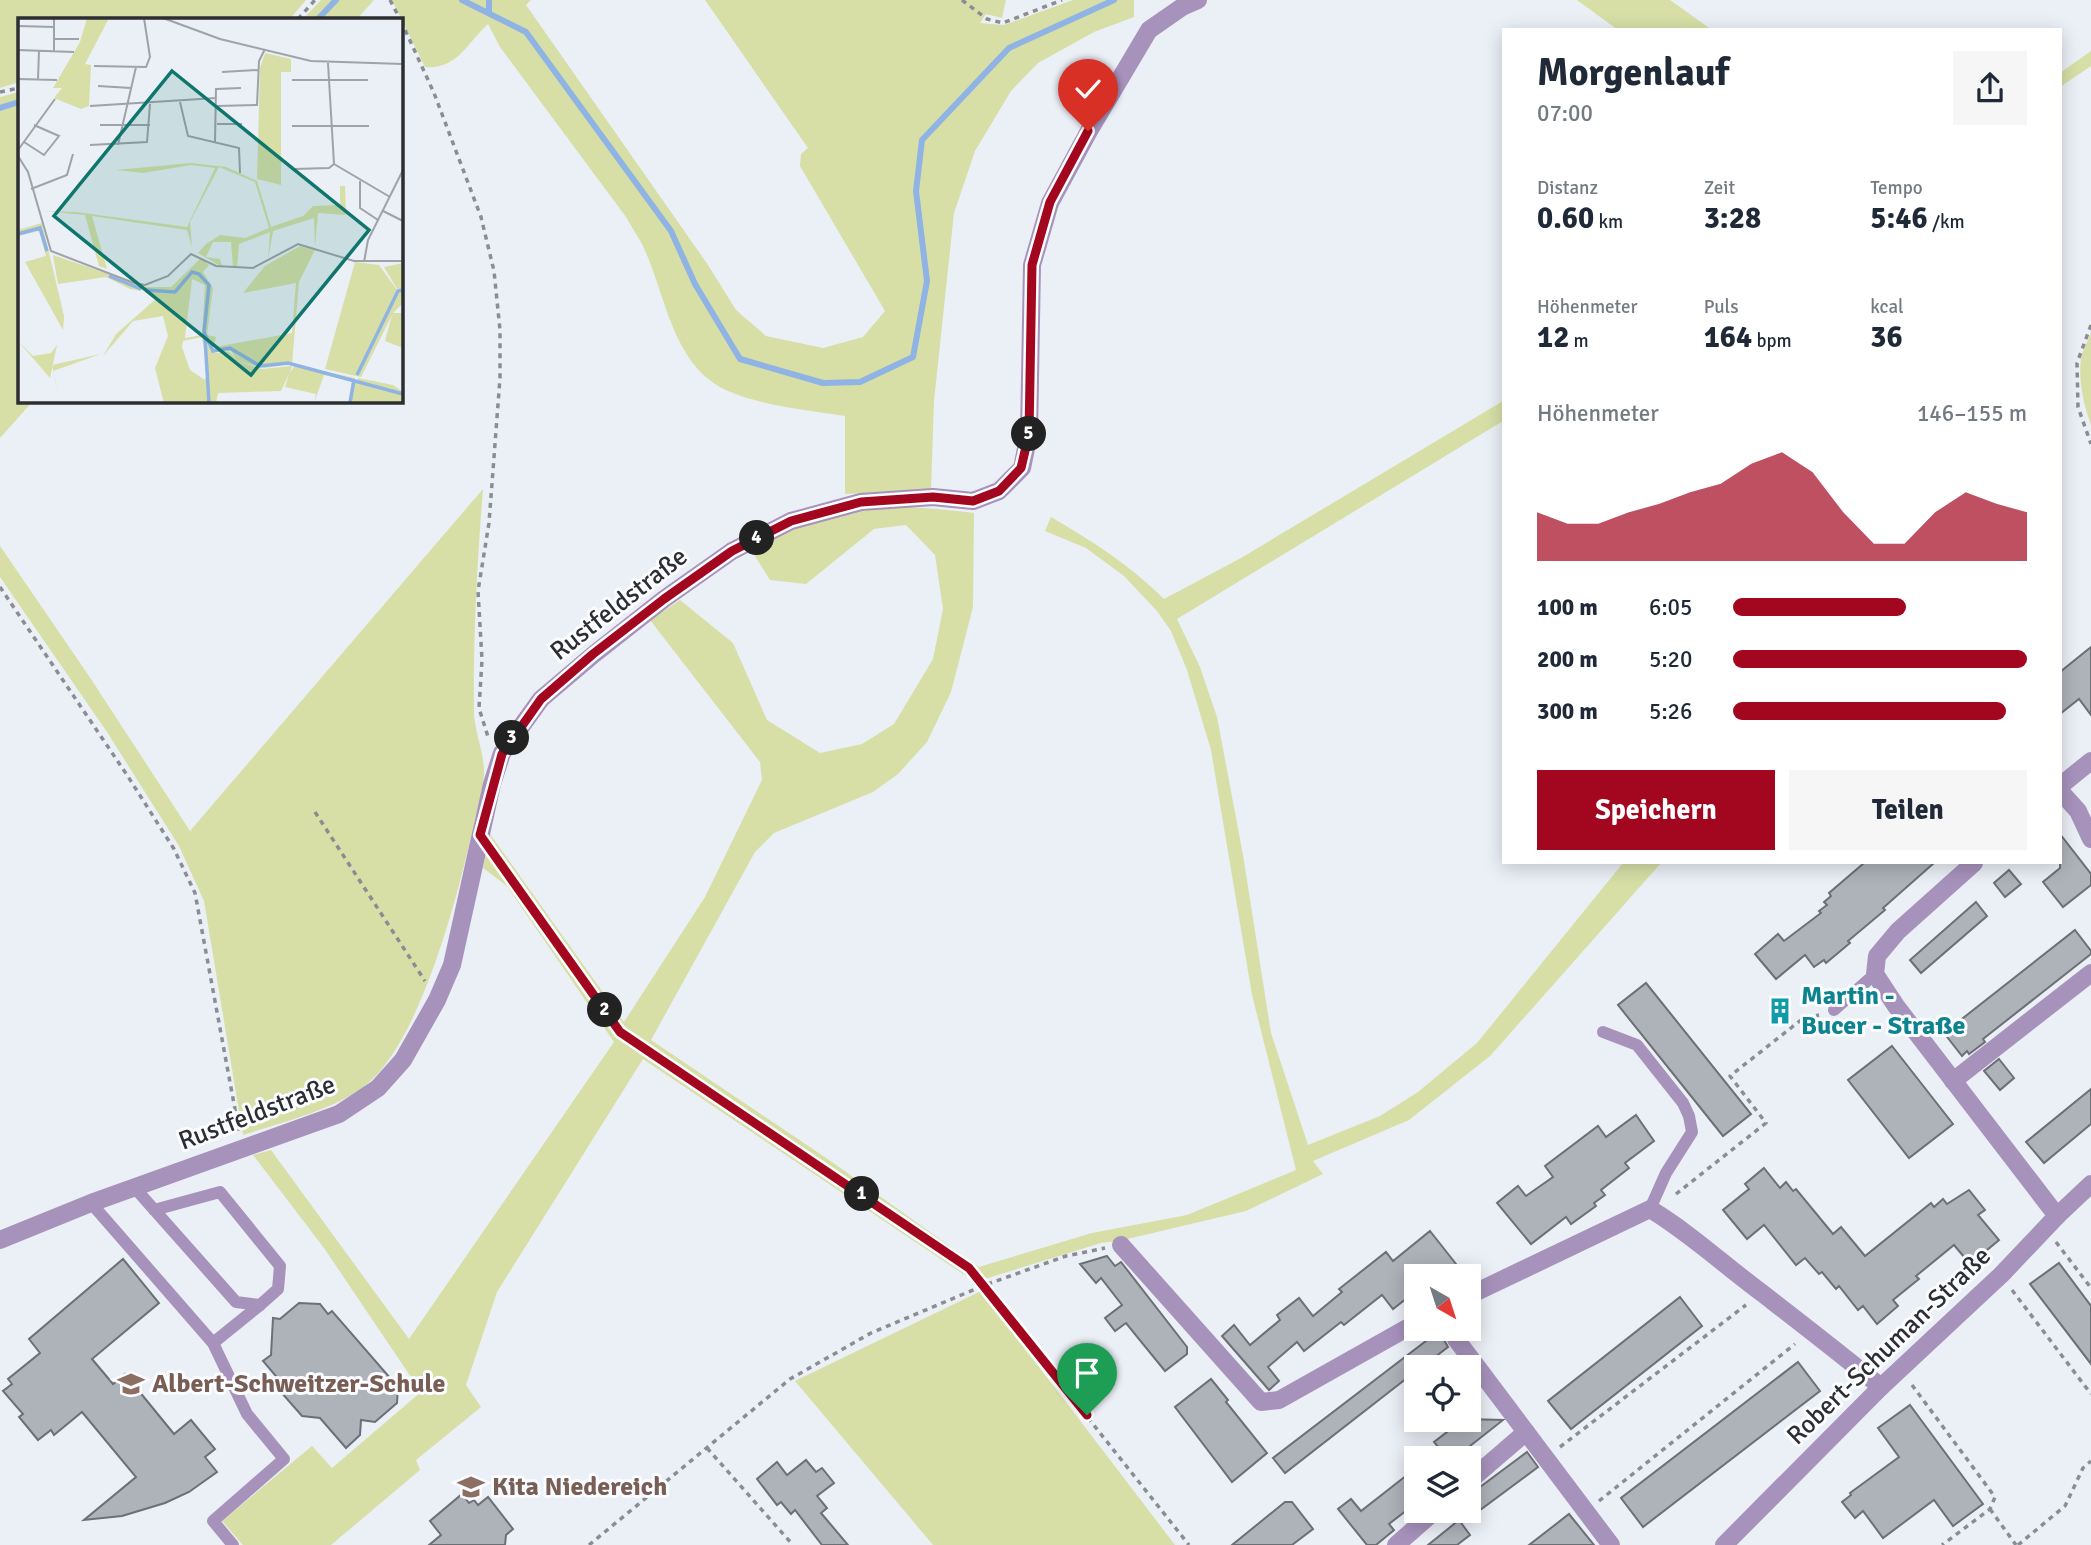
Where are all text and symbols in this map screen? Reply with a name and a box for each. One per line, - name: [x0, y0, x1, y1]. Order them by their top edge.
- inset map: [18, 18, 402, 402]
- text: Morgenlauf: [1537, 49, 1729, 96]
- button: share: [1953, 51, 2027, 125]
- pin: [1058, 59, 1118, 131]
- icon: check: [1069, 70, 1107, 108]
- text: 07:00: [1537, 99, 1593, 128]
- text: Distanz: [1537, 176, 1598, 200]
- text: Zeit: [1704, 176, 1735, 200]
- text: Tempo: [1870, 176, 1923, 200]
- text: 0.60: [1537, 200, 1594, 237]
- text: 3:28: [1704, 200, 1761, 237]
- text: 5:46: [1870, 200, 1928, 237]
- text: km: [1594, 210, 1623, 234]
- text: /km: [1928, 210, 1965, 234]
- text: Höhenmeter: [1537, 295, 1638, 319]
- text: Puls: [1704, 295, 1738, 319]
- text: kcal: [1870, 295, 1904, 319]
- text: 12: [1537, 319, 1569, 356]
- text: 164: [1704, 319, 1752, 356]
- text: 36: [1870, 319, 1903, 356]
- text: m: [1569, 329, 1589, 353]
- text: bpm: [1752, 329, 1792, 353]
- text: Höhenmeter: [1537, 399, 1659, 428]
- text: 146–155 m: [1917, 399, 2027, 428]
- pin: 5: [1012, 416, 1046, 452]
- text: 5: [1023, 421, 1034, 445]
- pin: 4: [740, 520, 774, 556]
- text: 4: [751, 525, 762, 549]
- street label: Rustfeldstraße: [544, 541, 694, 667]
- text: 100 m: [1537, 593, 1598, 622]
- text: 6:05: [1649, 593, 1692, 622]
- text: 200 m: [1537, 645, 1598, 674]
- text: 5:20: [1649, 645, 1692, 674]
- text: 300 m: [1537, 697, 1598, 726]
- text: 5:26: [1649, 697, 1692, 726]
- pin: 3: [494, 720, 530, 756]
- text: 3: [506, 725, 517, 749]
- button: Speichern: [1537, 770, 1775, 850]
- button: Teilen: [1789, 770, 2027, 850]
- place label: Martin - Bucer - Straße: [1801, 980, 1965, 1042]
- pin: 2: [588, 992, 622, 1028]
- building icon: Martin - Bucer - Straße: [1765, 996, 1795, 1026]
- text: 2: [599, 997, 610, 1021]
- street label: Rustfeldstraße: [174, 1068, 340, 1158]
- pin: 1: [844, 1176, 880, 1212]
- text: 1: [856, 1181, 867, 1205]
- street label: Robert-Schuman-Straße: [1780, 1240, 1998, 1452]
- north arrow: [1404, 1264, 1480, 1340]
- map controls: [1404, 1264, 1481, 1523]
- pin: [1057, 1343, 1117, 1415]
- icon: arrive: [1068, 1354, 1106, 1392]
- button: locate: [1404, 1355, 1481, 1432]
- place label: Albert-Schweitzer-Schule: [152, 1368, 445, 1400]
- school or university icon: Albert-Schweitzer-Schule: [116, 1369, 146, 1399]
- button: layers: [1404, 1446, 1481, 1523]
- place label: Kita Niedereich: [492, 1471, 667, 1503]
- school or university icon: Kita Niedereich: [456, 1472, 486, 1502]

